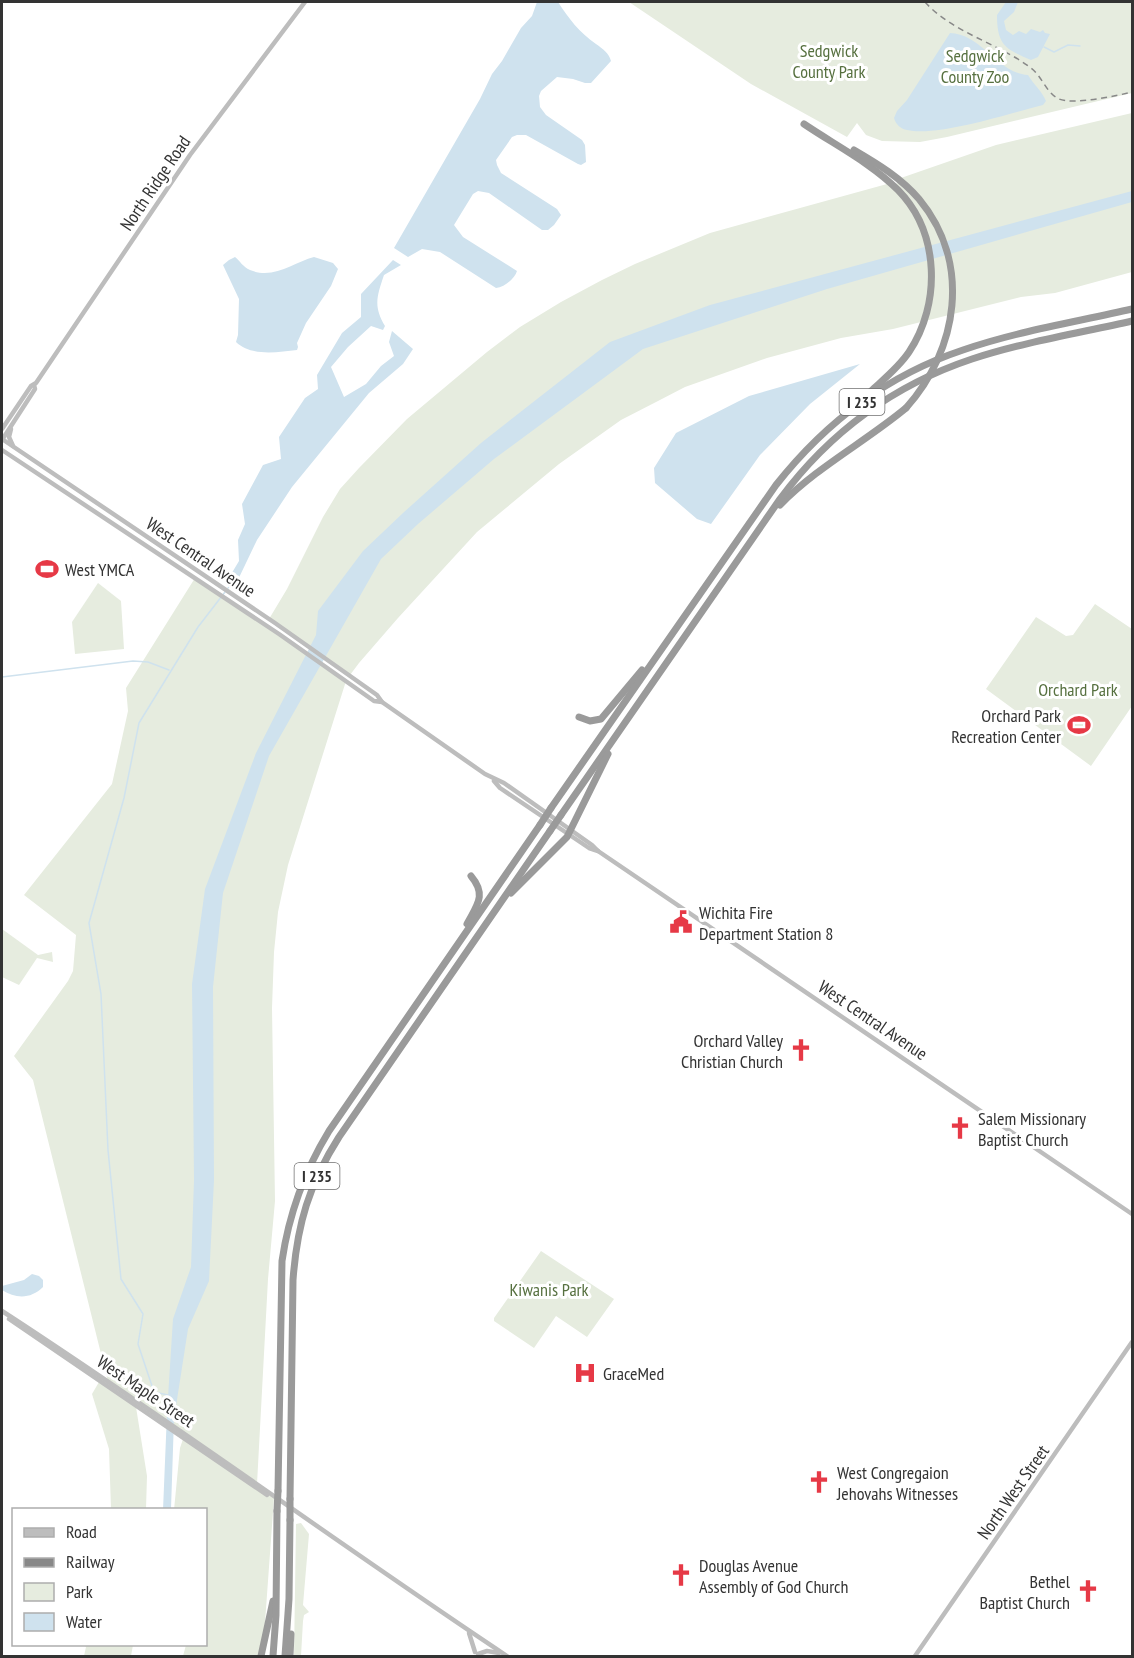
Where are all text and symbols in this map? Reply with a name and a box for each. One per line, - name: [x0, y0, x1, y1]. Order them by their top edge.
- park label: Sedgwick County Park: [793, 39, 865, 83]
- park label: Sedgwick County Zoo: [941, 44, 1010, 88]
- street label: North Ridge Road: [115, 131, 195, 235]
- road number: I 235: [840, 389, 884, 415]
- street label: West Central Avenue: [142, 512, 260, 602]
- sports icon: West YMCA: [34, 556, 60, 582]
- place label: West YMCA: [65, 558, 135, 581]
- park label: Orchard Park: [1038, 678, 1118, 701]
- place label: Orchard Park Recreation Center: [951, 704, 1061, 748]
- sports icon: Orchard Park Recreation Center: [1066, 712, 1092, 738]
- place label: Wichita Fire Department Station 8: [699, 901, 833, 945]
- public building icon: Wichita Fire Department Station 8: [668, 909, 694, 935]
- street label: West Central Avenue: [814, 975, 932, 1065]
- place label: Orchard Valley Christian Church: [681, 1029, 783, 1073]
- church icon: Orchard Valley Christian Church: [788, 1037, 814, 1063]
- place label: Salem Missionary Baptist Church: [978, 1107, 1086, 1151]
- church icon: Salem Missionary Baptist Church: [947, 1115, 973, 1141]
- road number: I 235: [294, 1163, 340, 1189]
- park label: Kiwanis Park: [509, 1278, 589, 1301]
- street label: West Maple Street: [93, 1350, 199, 1432]
- hospital icon: GraceMed: [572, 1360, 598, 1386]
- place label: GraceMed: [603, 1362, 664, 1385]
- street label: North West Street: [972, 1440, 1054, 1544]
- place label: West Congregaion Jehovahs Witnesses: [836, 1461, 958, 1505]
- church icon: West Congregaion Jehovahs Witnesses: [806, 1469, 832, 1495]
- legend: [12, 1508, 207, 1646]
- text: Road: [66, 1520, 97, 1543]
- text: Railway: [66, 1550, 115, 1573]
- place label: Douglas Avenue Assembly of God Church: [699, 1554, 848, 1598]
- church icon: Douglas Avenue Assembly of God Church: [668, 1562, 694, 1588]
- place label: Bethel Baptist Church: [980, 1570, 1071, 1614]
- church icon: Bethel Baptist Church: [1075, 1578, 1101, 1604]
- text: Park: [66, 1580, 93, 1603]
- text: Water: [66, 1610, 102, 1633]

